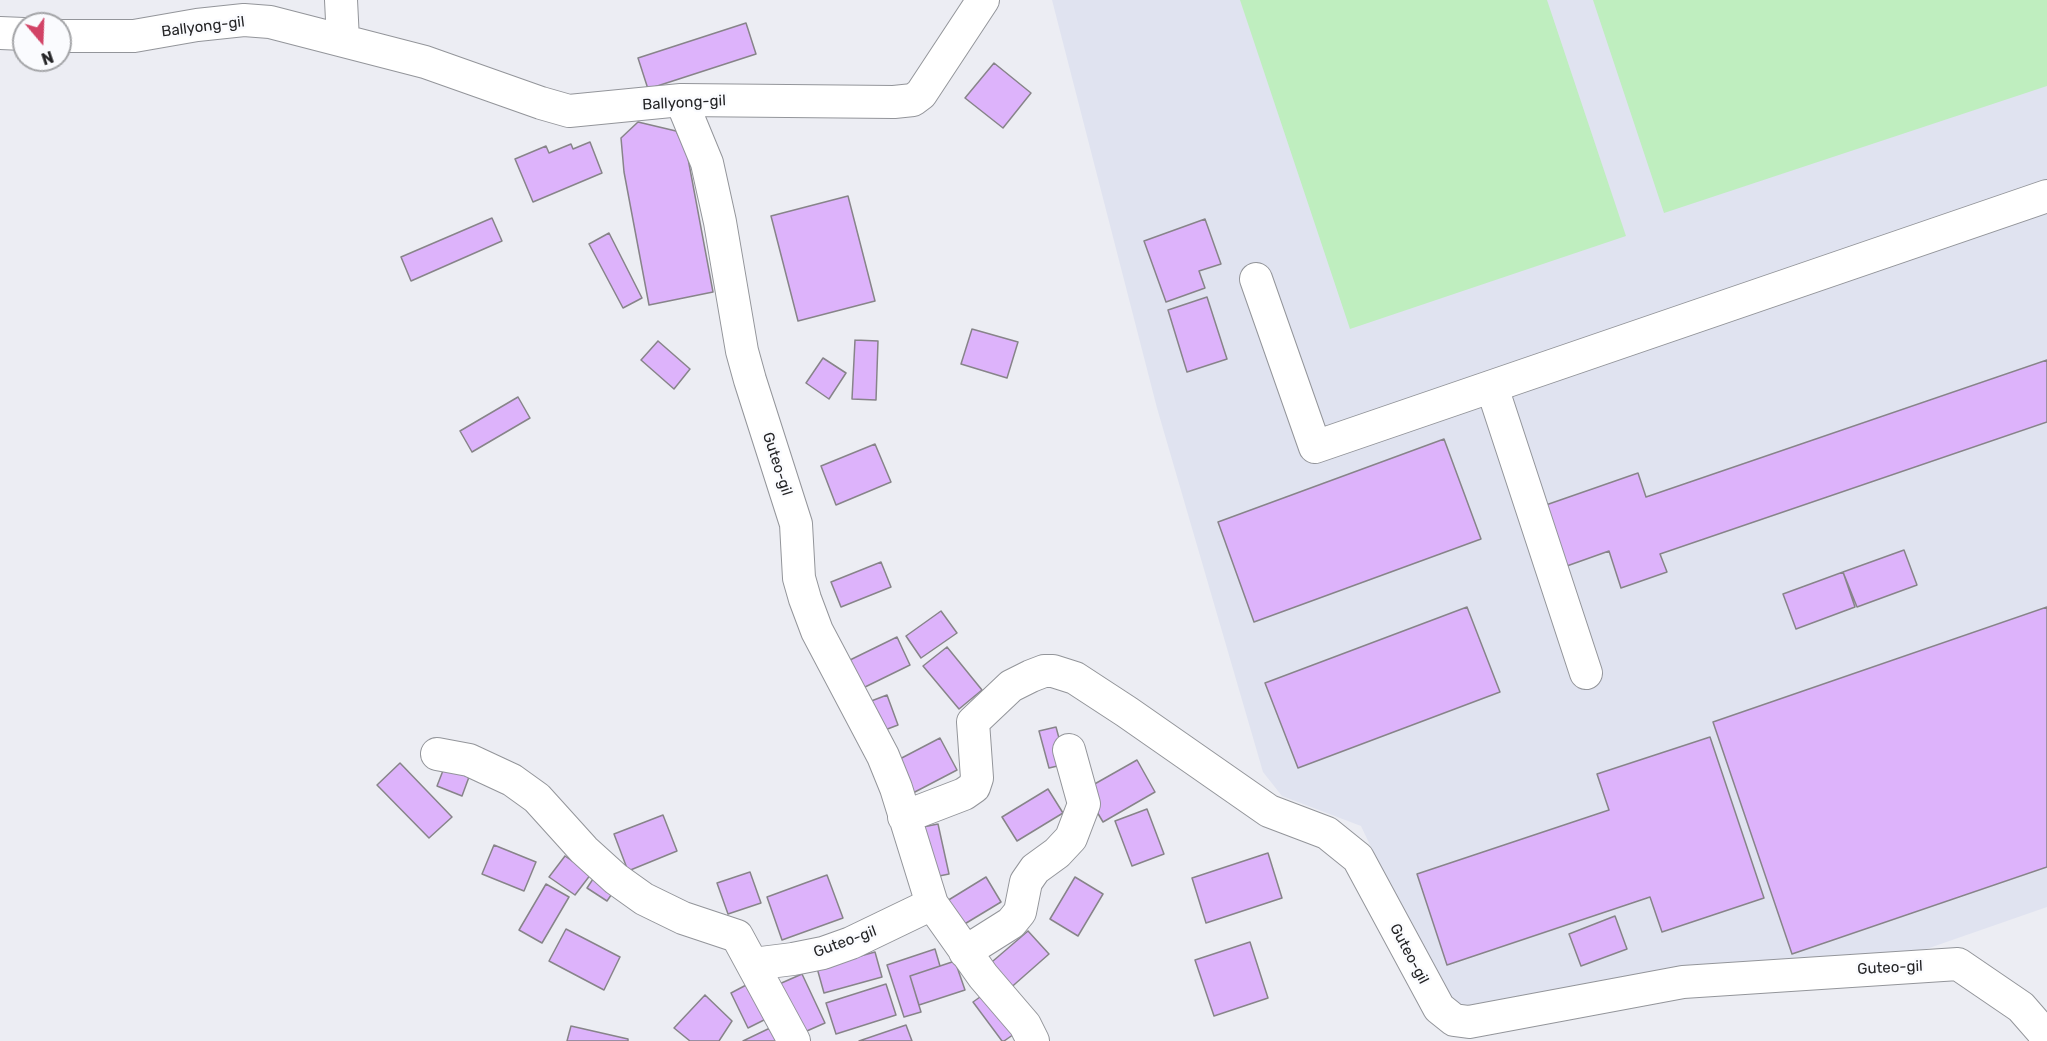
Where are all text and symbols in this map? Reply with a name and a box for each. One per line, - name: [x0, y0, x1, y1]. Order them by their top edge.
- north arrow: [12, 12, 72, 72]
- street label: Ballyong-gil: [160, 13, 246, 41]
- text: N: [39, 47, 56, 68]
- street label: Ballyong-gil: [642, 92, 726, 114]
- street label: Guteo-gil: [758, 430, 796, 498]
- street label: Guteo-gil: [1386, 921, 1432, 987]
- street label: Guteo-gil: [811, 922, 879, 962]
- street label: Guteo-gil: [1857, 957, 1923, 979]

